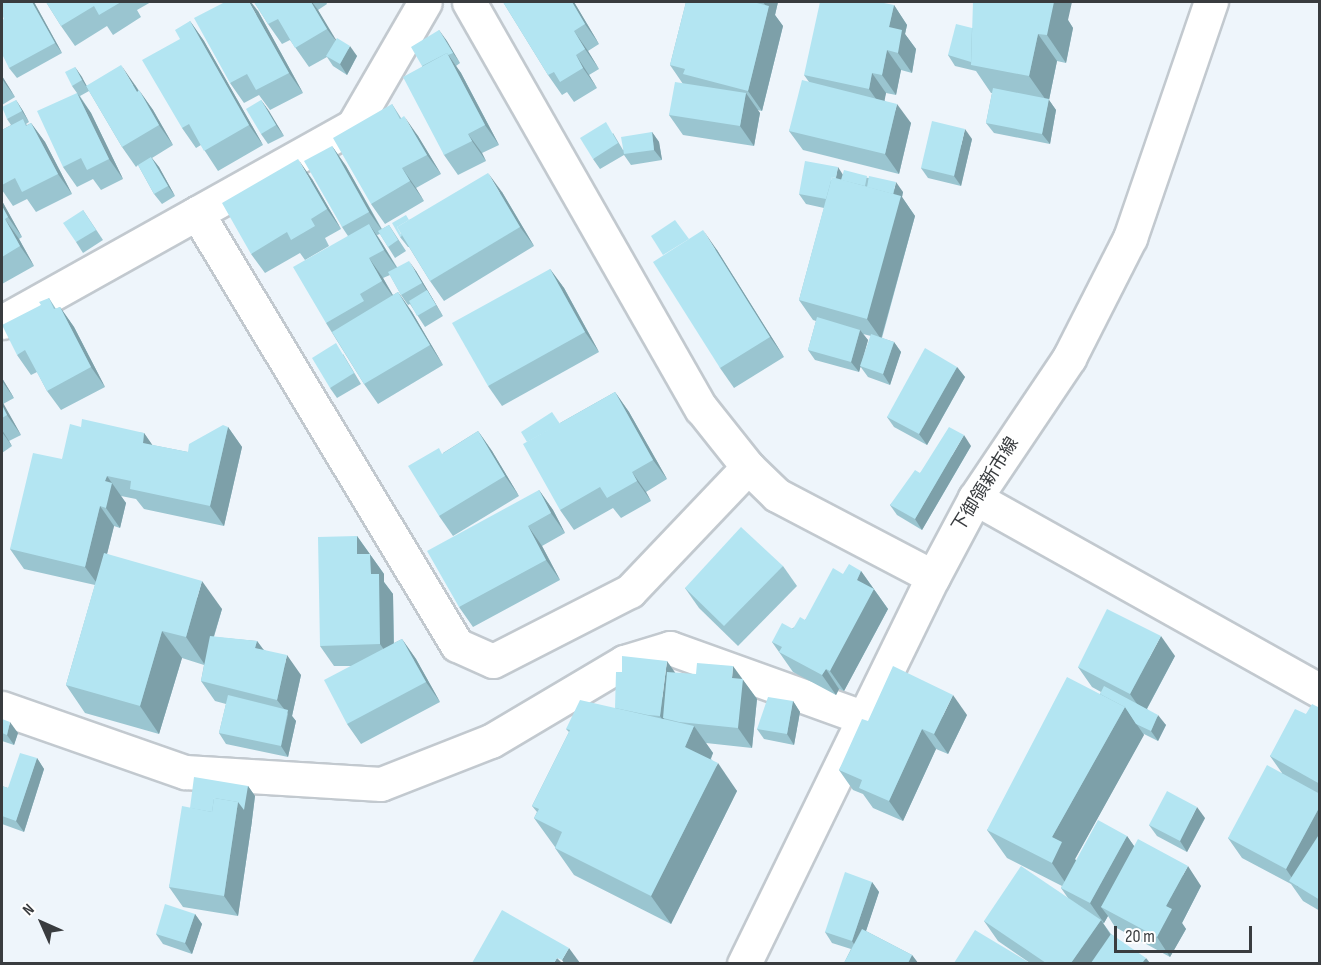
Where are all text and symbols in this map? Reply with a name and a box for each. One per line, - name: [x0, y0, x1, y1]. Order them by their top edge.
- street label: 下御領新市線: [948, 433, 1024, 537]
- north arrow: [12, 893, 72, 953]
- text: N: [19, 900, 39, 920]
- scale bar: [1117, 914, 1255, 952]
- text: 20 m: [1125, 926, 1155, 947]

